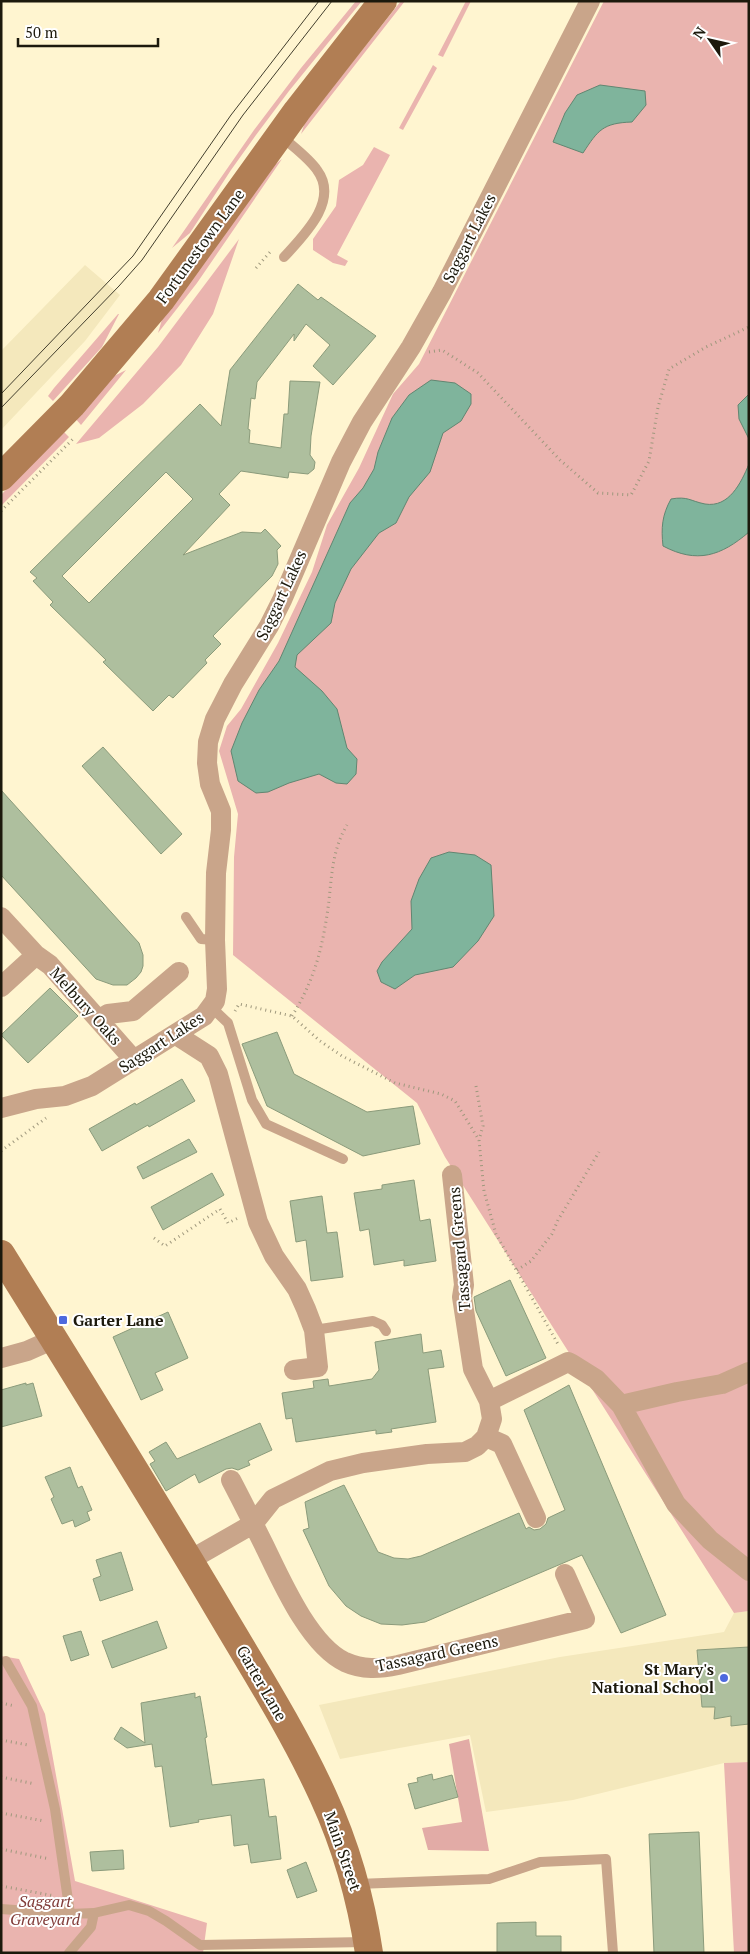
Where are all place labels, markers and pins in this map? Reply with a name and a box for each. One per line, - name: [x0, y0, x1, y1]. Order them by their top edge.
- place label: Garter Lane: [73, 1309, 164, 1331]
- marker: Garter Lane: [57, 1314, 69, 1326]
- place label: St Mary's National School: [592, 1658, 714, 1698]
- marker: St Mary's National School: [718, 1672, 730, 1684]

